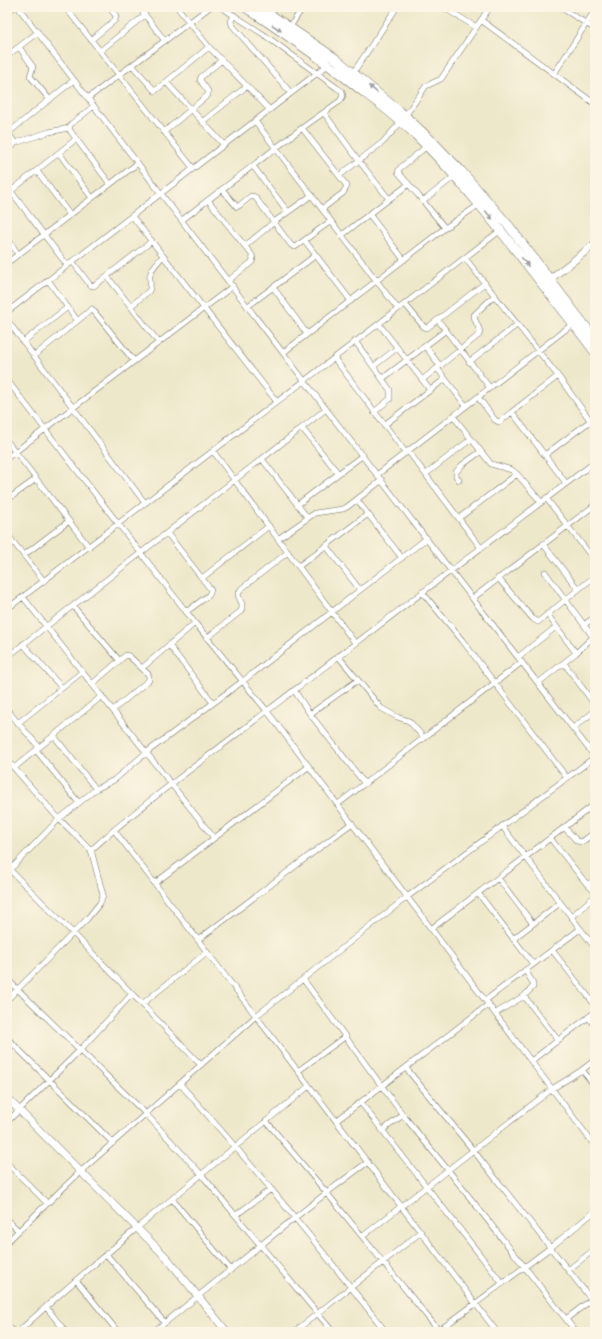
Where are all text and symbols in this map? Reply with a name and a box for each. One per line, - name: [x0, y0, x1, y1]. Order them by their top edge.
- one-way arrow: [272, 24, 282, 32]
- one-way arrow: [368, 85, 379, 94]
- one-way arrow: [485, 210, 494, 221]
- one-way arrow: [521, 256, 529, 267]

